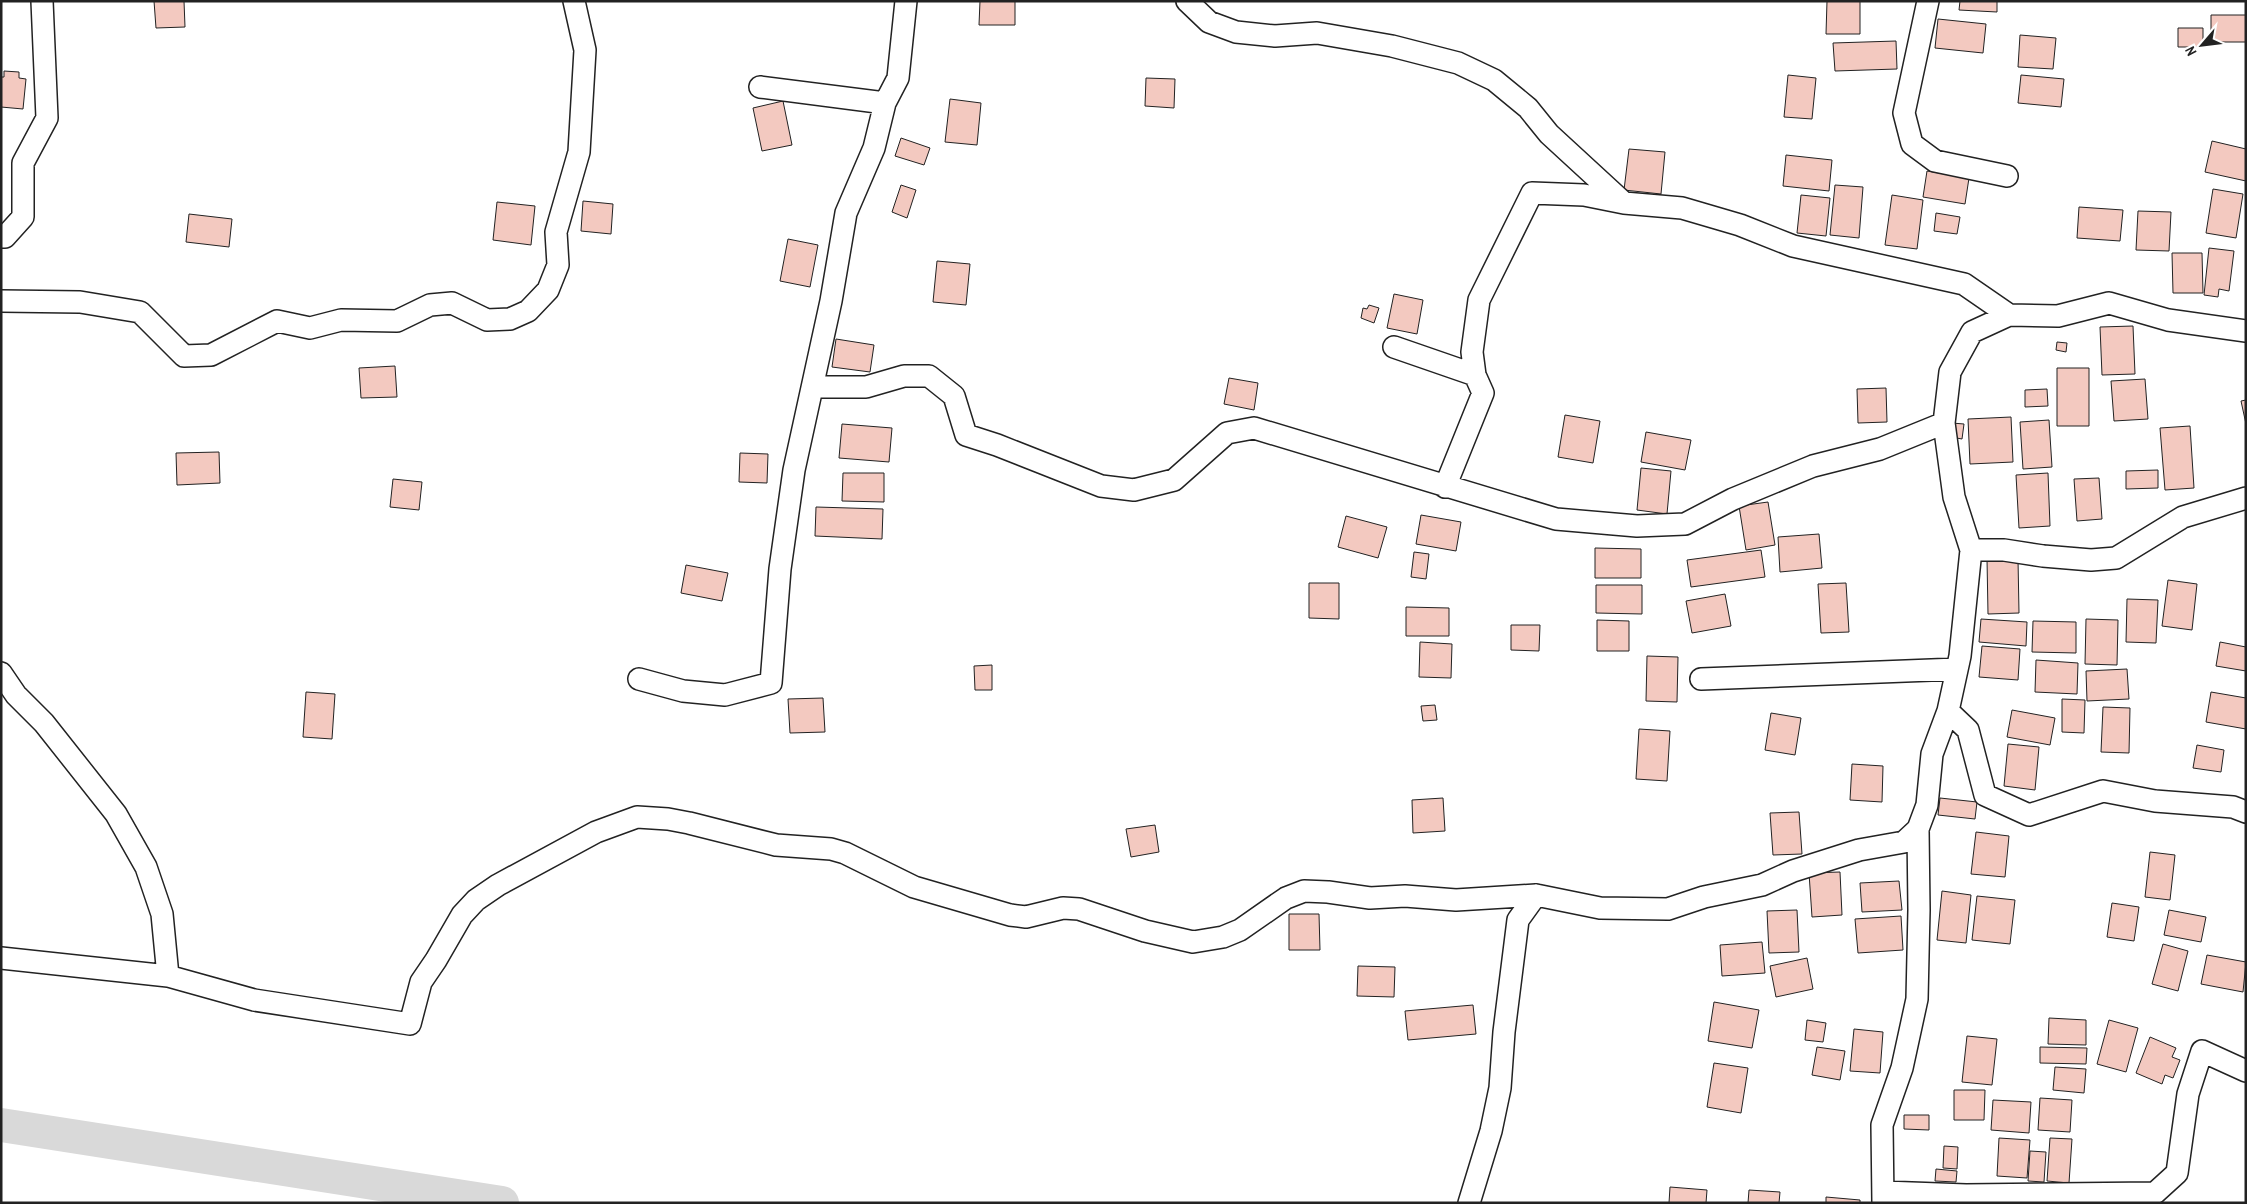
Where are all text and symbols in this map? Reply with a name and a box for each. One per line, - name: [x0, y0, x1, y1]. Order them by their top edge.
- north arrow: [2177, 20, 2227, 70]
- text: N: [2181, 43, 2200, 59]

